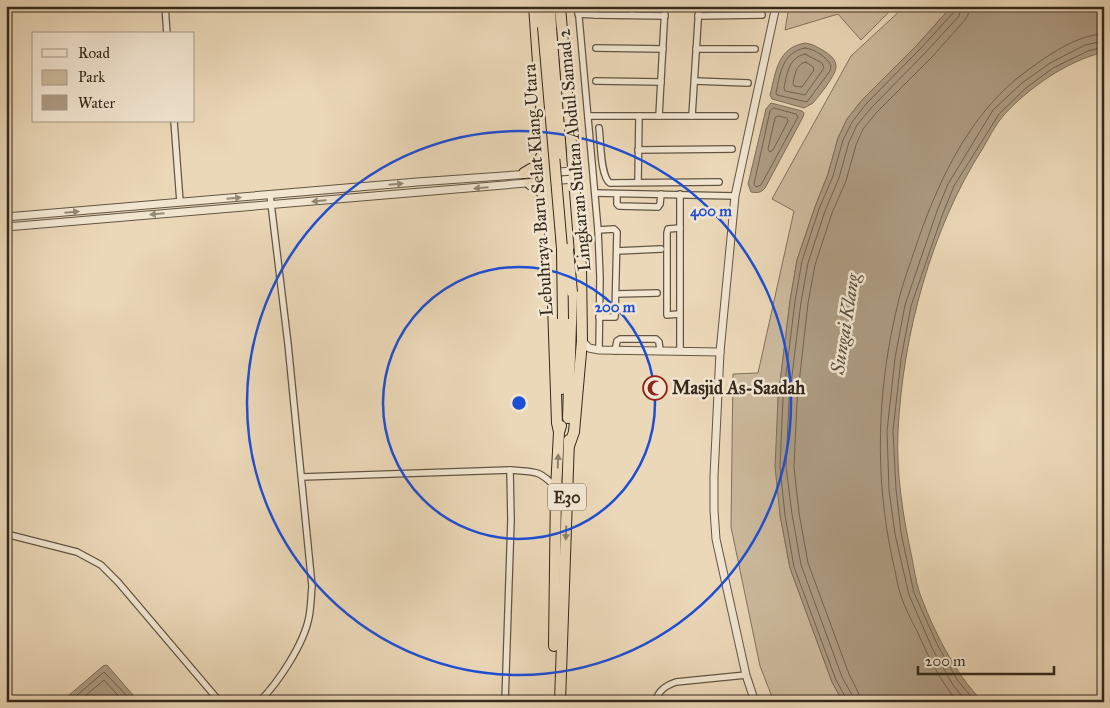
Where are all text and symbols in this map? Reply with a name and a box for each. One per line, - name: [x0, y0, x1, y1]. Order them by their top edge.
- street label: Lingkaran Sultan Abdul Samad 2: [552, 28, 597, 272]
- legend: [32, 32, 195, 122]
- text: Road: [78, 44, 110, 62]
- street label: Lebuhraya Baru Selat Klang Utara: [518, 63, 559, 317]
- text: Park: [78, 68, 105, 86]
- text: Water: [78, 94, 115, 112]
- one-way arrow: [388, 180, 404, 188]
- one-way arrow: [473, 184, 489, 192]
- one-way arrow: [226, 194, 242, 202]
- one-way arrow: [311, 197, 327, 205]
- text: 400 m: [690, 202, 732, 221]
- one-way arrow: [65, 208, 81, 216]
- one-way arrow: [149, 211, 165, 219]
- water label: Sungai Klang: [826, 270, 865, 377]
- text: 200 m: [595, 298, 636, 316]
- mosque icon: Masjid As-Saadah: [642, 375, 668, 401]
- place label: Masjid As-Saadah: [672, 377, 806, 400]
- centre of rings: [510, 394, 528, 412]
- one-way arrow: [554, 452, 562, 468]
- road number: E30: [548, 484, 586, 511]
- one-way arrow: [561, 525, 569, 541]
- scale bar: [918, 643, 1054, 675]
- text: 200 m: [925, 652, 966, 670]

